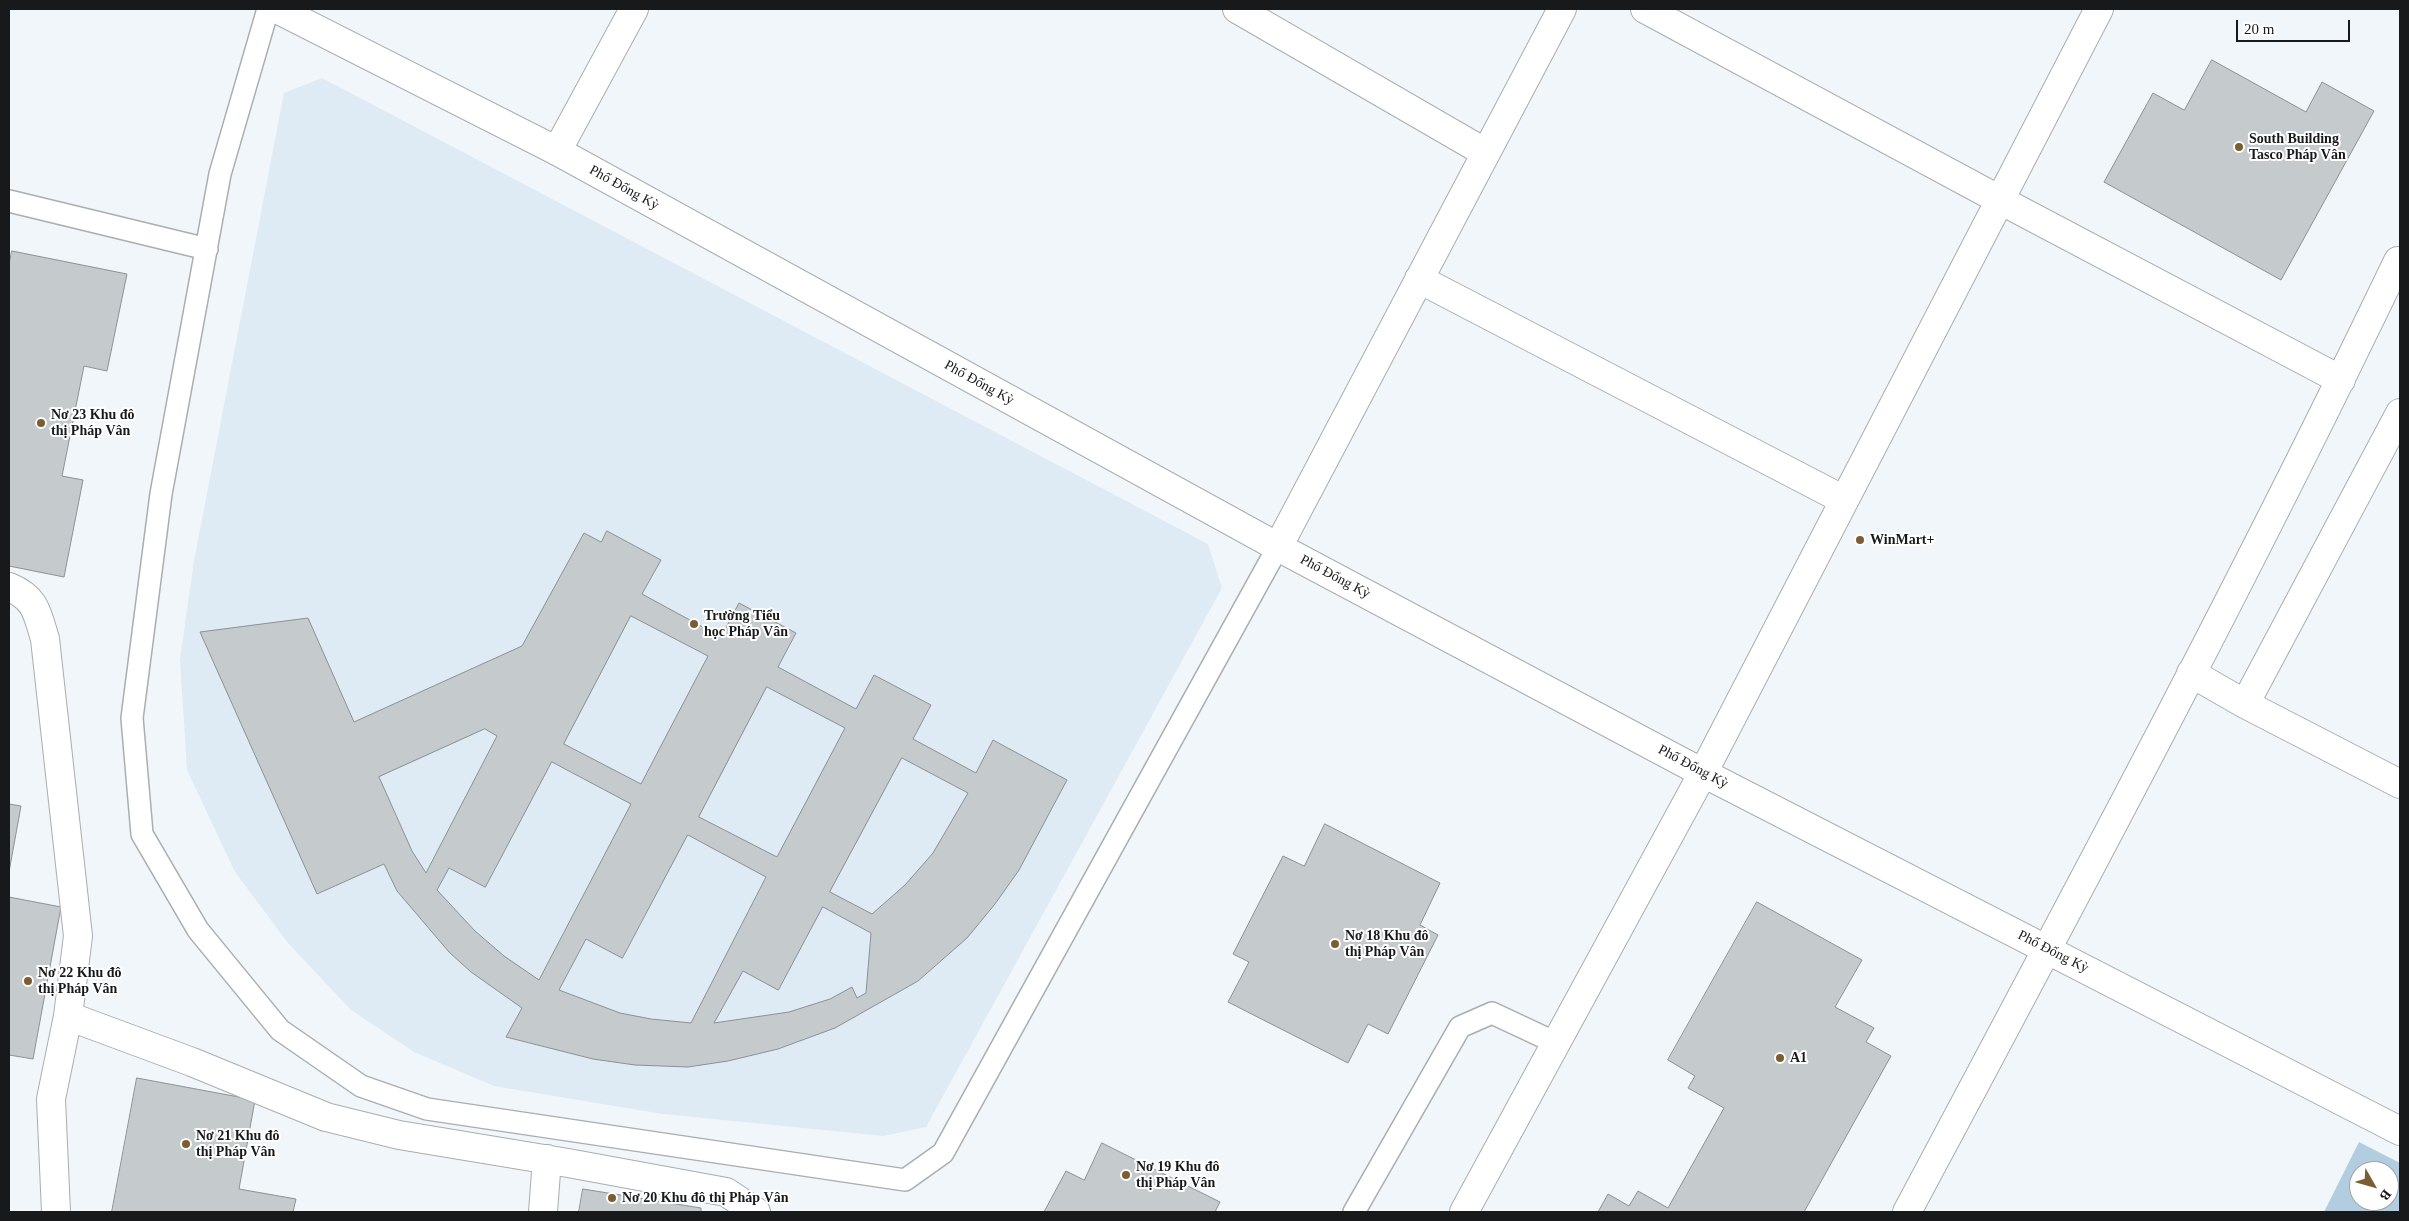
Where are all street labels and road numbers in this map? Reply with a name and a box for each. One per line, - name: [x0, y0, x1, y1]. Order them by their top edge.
- street label: Phố Đống Kỳ: [586, 162, 662, 214]
- street label: Phố Đống Kỳ: [941, 357, 1017, 409]
- street label: Phố Đống Kỳ: [1297, 552, 1373, 602]
- street label: Phố Đống Kỳ: [1655, 742, 1731, 792]
- street label: Phố Đống Kỳ: [2015, 927, 2091, 977]

